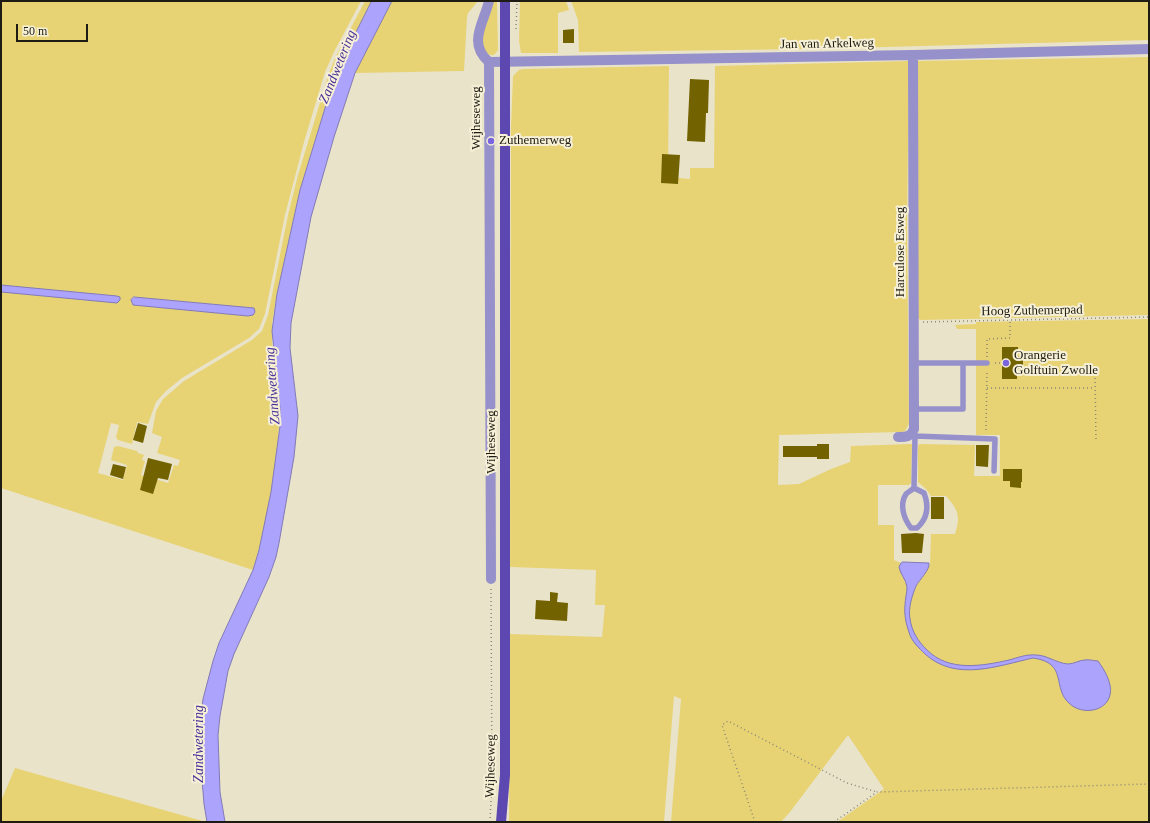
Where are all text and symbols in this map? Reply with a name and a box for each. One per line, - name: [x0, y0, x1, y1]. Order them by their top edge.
- scale bar: [18, 16, 90, 42]
- text: 50 m: [23, 24, 47, 38]
- water label: Zandwetering: [316, 28, 360, 106]
- street label: Jan van Arkelweg: [780, 35, 874, 53]
- street label: Wijheseweg: [469, 86, 485, 150]
- place label: Zuthemerweg: [499, 133, 571, 149]
- marker: Zuthemerweg: [486, 136, 496, 146]
- street label: Harculose Esweg: [893, 207, 909, 297]
- street label: Hoog Zuthemerpad: [981, 302, 1083, 320]
- water label: Zandwetering: [262, 347, 284, 425]
- place label: Orangerie Golftuin Zwolle: [1014, 348, 1098, 379]
- marker: Orangerie Golftuin Zwolle: [1001, 358, 1011, 368]
- street label: Wijheseweg: [484, 410, 500, 474]
- water label: Zandwetering: [191, 705, 207, 783]
- street label: Wijheseweg: [483, 734, 499, 798]

